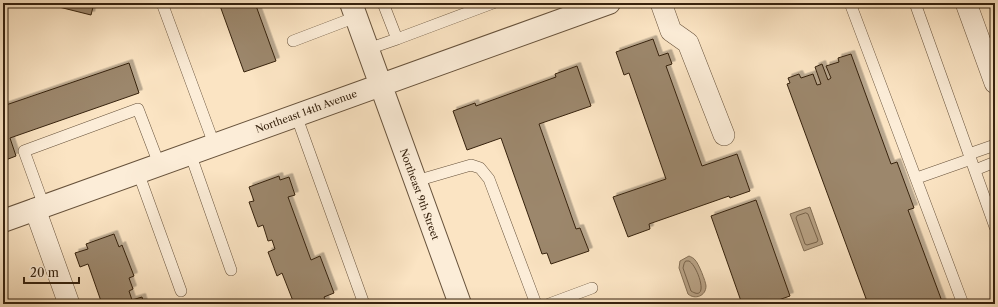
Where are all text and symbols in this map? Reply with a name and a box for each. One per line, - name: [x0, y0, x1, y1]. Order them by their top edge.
- street label: Northeast 14th Avenue: [254, 87, 359, 136]
- street label: Northeast 9th Street: [397, 147, 442, 242]
- scale bar: [24, 259, 79, 285]
- text: 20 m: [30, 265, 59, 280]

